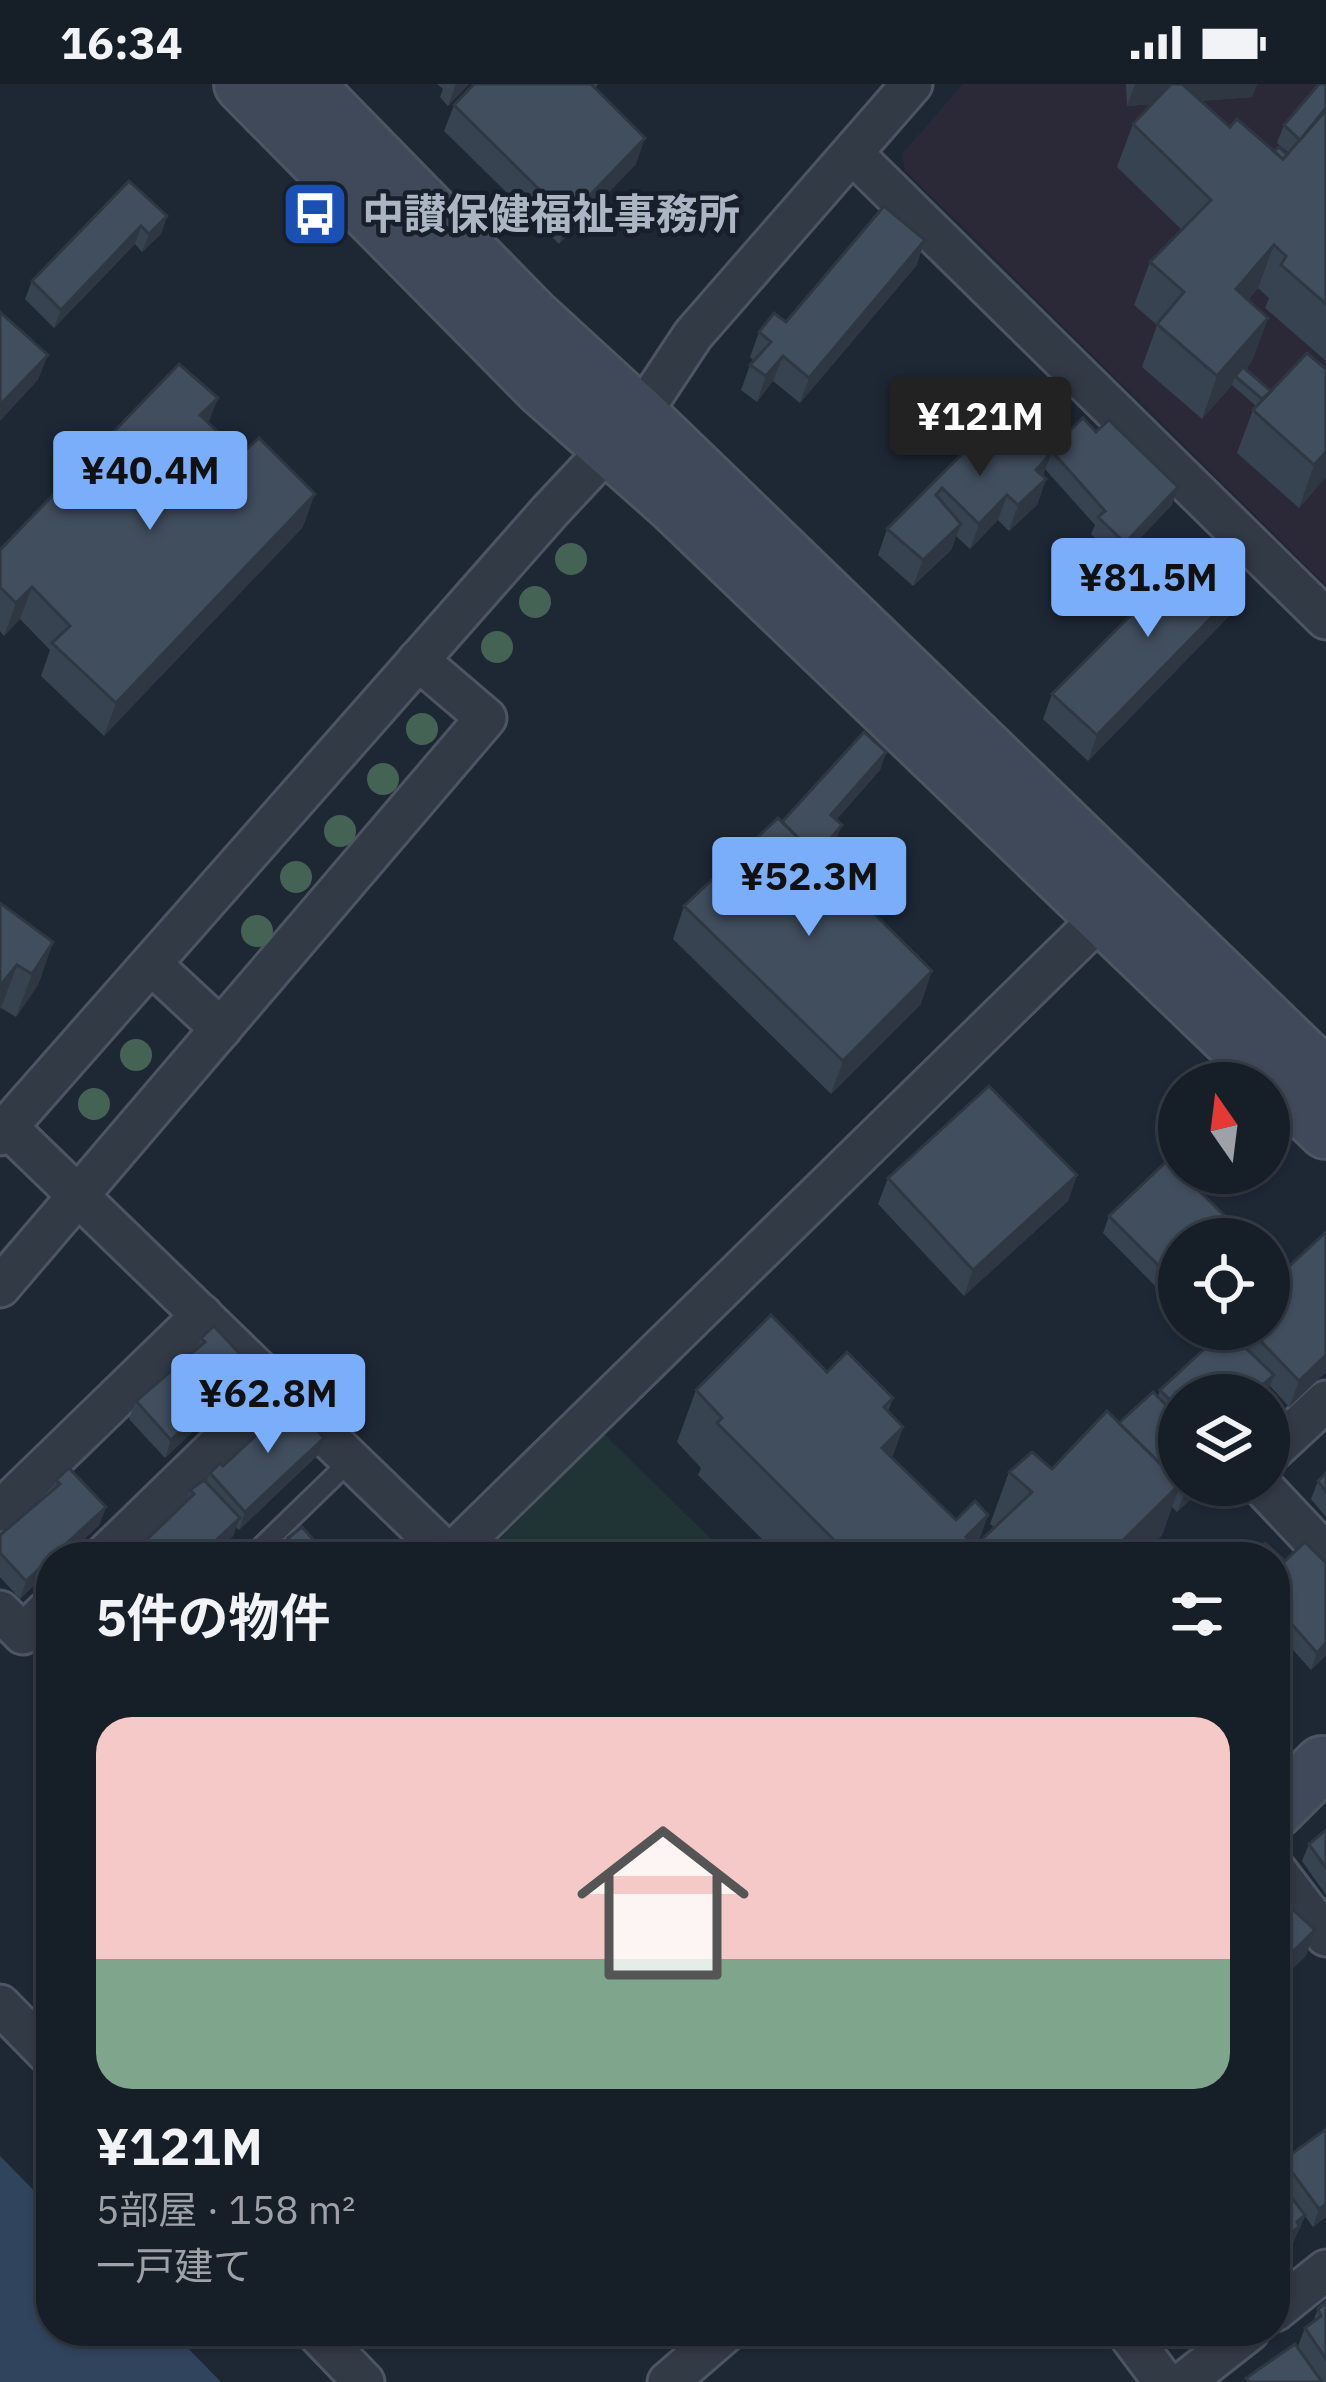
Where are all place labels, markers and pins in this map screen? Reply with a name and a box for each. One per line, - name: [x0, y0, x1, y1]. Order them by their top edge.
- bus stop icon: 中讃保健福祉事務所: [280, 179, 350, 249]
- place label: 中讃保健福祉事務所: [362, 186, 740, 241]
- pin: ¥121M: [896, 377, 1064, 479]
- pin: ¥40.4M: [52, 431, 248, 533]
- pin: ¥81.5M: [1050, 538, 1246, 640]
- pin: ¥52.3M: [711, 837, 907, 939]
- pin: ¥62.8M: [170, 1354, 366, 1456]

